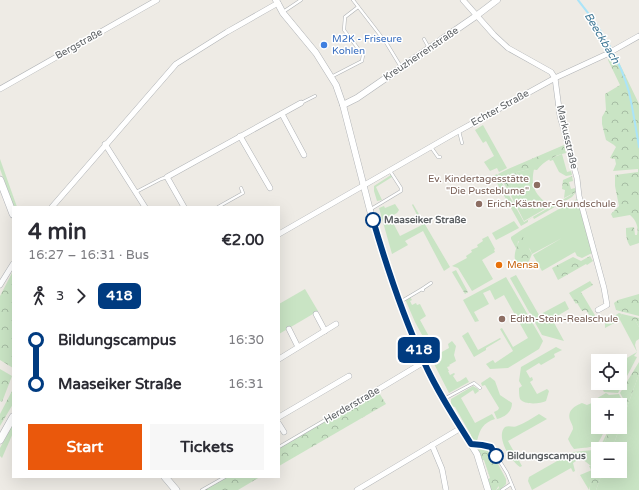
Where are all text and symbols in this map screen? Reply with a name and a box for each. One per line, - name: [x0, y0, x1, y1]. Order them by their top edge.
- water label: Beeckbach: [582, 10, 623, 66]
- street label: Kreuzherrenstraße: [381, 24, 461, 84]
- street label: Bergstraße: [53, 26, 105, 62]
- place label: M2K - Friseure Kohlen: [332, 33, 402, 57]
- marker: M2K - Friseure Kohlen: [319, 40, 329, 50]
- street label: Echter Straße: [469, 87, 531, 129]
- street label: Markusstraße: [554, 104, 580, 170]
- place label: Ev. Kindertagesstätte "Die Pusteblume": [428, 173, 529, 197]
- marker: Ev. Kindertagesstätte "Die Pusteblume": [532, 180, 542, 190]
- place label: Erich-Kästner-Grundschule: [487, 198, 616, 210]
- marker: Erich-Kästner-Grundschule: [474, 199, 484, 209]
- marker: Maaseiker Straße: [365, 212, 381, 228]
- place label: Maaseiker Straße: [384, 214, 467, 226]
- text: 4 min: [28, 219, 87, 245]
- text: €2.00: [222, 231, 264, 249]
- text: 16:27 – 16:31 · Bus: [28, 247, 149, 263]
- place label: Mensa: [507, 259, 539, 271]
- marker: Mensa: [494, 260, 504, 270]
- icon: walk: [28, 285, 50, 307]
- icon: forward: [70, 285, 92, 307]
- text: 418: [106, 287, 133, 304]
- text: 3: [56, 288, 64, 304]
- place label: Edith-Stein-Realschule: [510, 313, 618, 325]
- marker: Edith-Stein-Realschule: [497, 314, 507, 324]
- text: Bildungscampus: [58, 331, 176, 349]
- text: 16:30: [228, 332, 264, 348]
- line badge: 418: [396, 337, 442, 363]
- text: 418: [406, 341, 432, 358]
- map controls: [591, 354, 627, 478]
- button: locate: [591, 354, 627, 390]
- text: Maaseiker Straße: [58, 375, 181, 393]
- text: 16:31: [228, 376, 264, 392]
- street label: Herderstraße: [322, 384, 382, 426]
- button: +: [591, 398, 627, 434]
- button: Start: [28, 424, 142, 470]
- button: Tickets: [150, 424, 264, 470]
- button: −: [591, 442, 627, 478]
- marker: Bildungscampus: [488, 448, 504, 464]
- place label: Bildungscampus: [507, 450, 586, 462]

